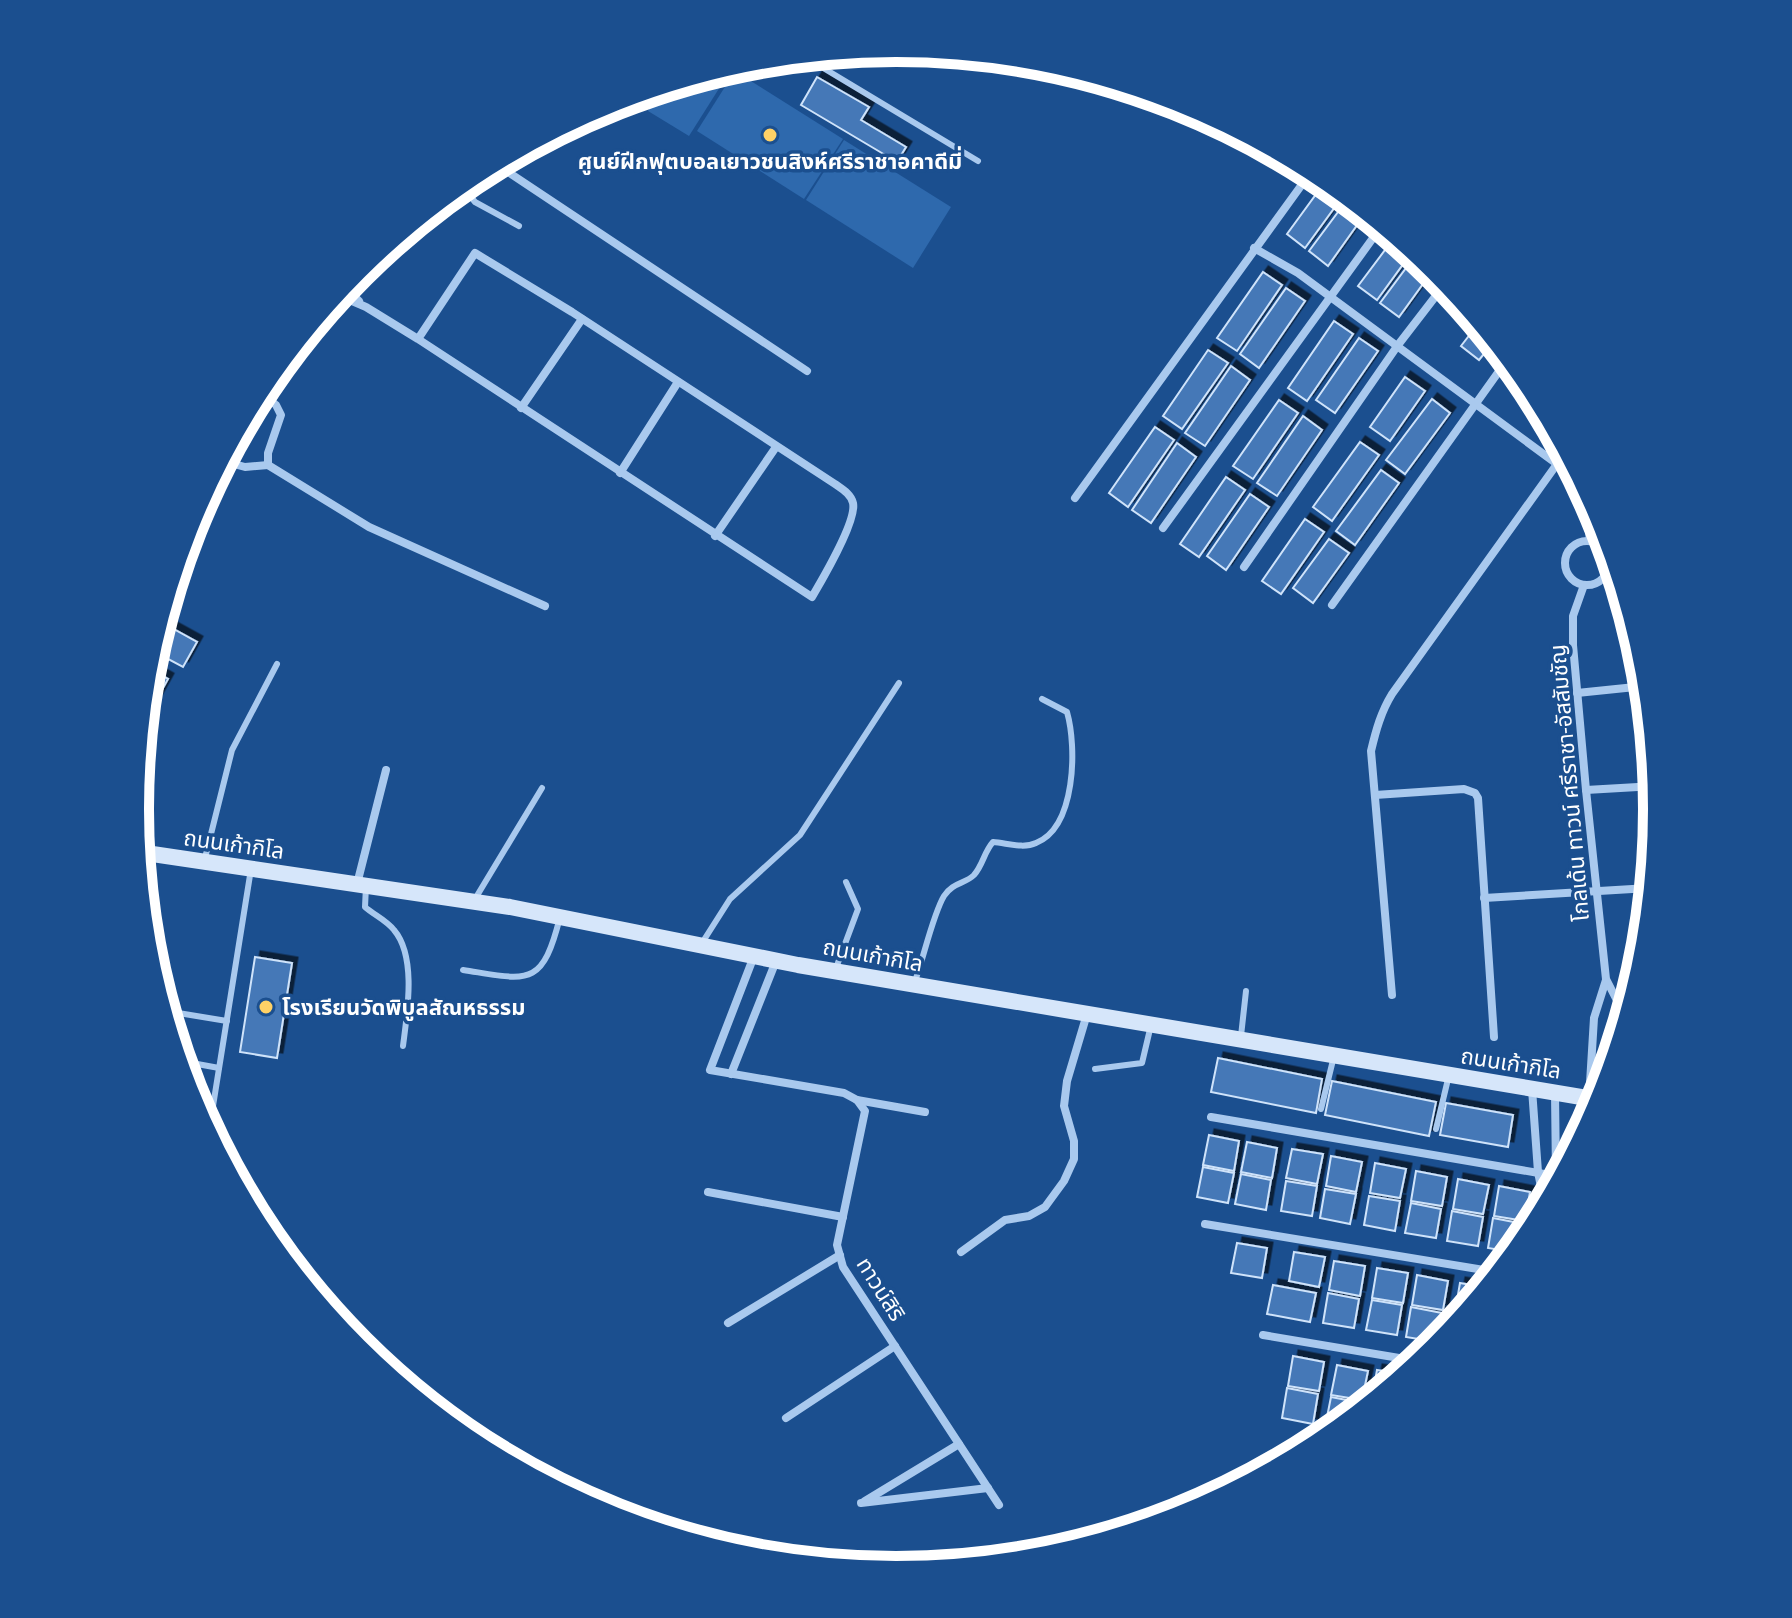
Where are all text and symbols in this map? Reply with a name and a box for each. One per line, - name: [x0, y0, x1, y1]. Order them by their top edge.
- marker: ศูนย์ฝีกฟุตบอลเยาวชนสิงห์ศรีราชาอคาดีมี่: [761, 126, 779, 144]
- place label: ศูนย์ฝีกฟุตบอลเยาวชนสิงห์ศรีราชาอคาดีมี่: [578, 146, 962, 175]
- street label: โกลเด้น ทาวน์ ศรีราชา-อัสสัมชัญ: [1545, 643, 1594, 923]
- street label: ถนนเก้ากิโล: [182, 825, 286, 864]
- street label: ถนนเก้ากิโล: [821, 934, 925, 977]
- place label: โรงเรียนวัดพิบูลสัณหธรรม: [282, 995, 525, 1021]
- marker: โรงเรียนวัดพิบูลสัณหธรรม: [257, 998, 275, 1016]
- street label: ถนนเก้ากิโล: [1459, 1043, 1563, 1084]
- street label: ทาวน์สิริ: [851, 1253, 910, 1326]

